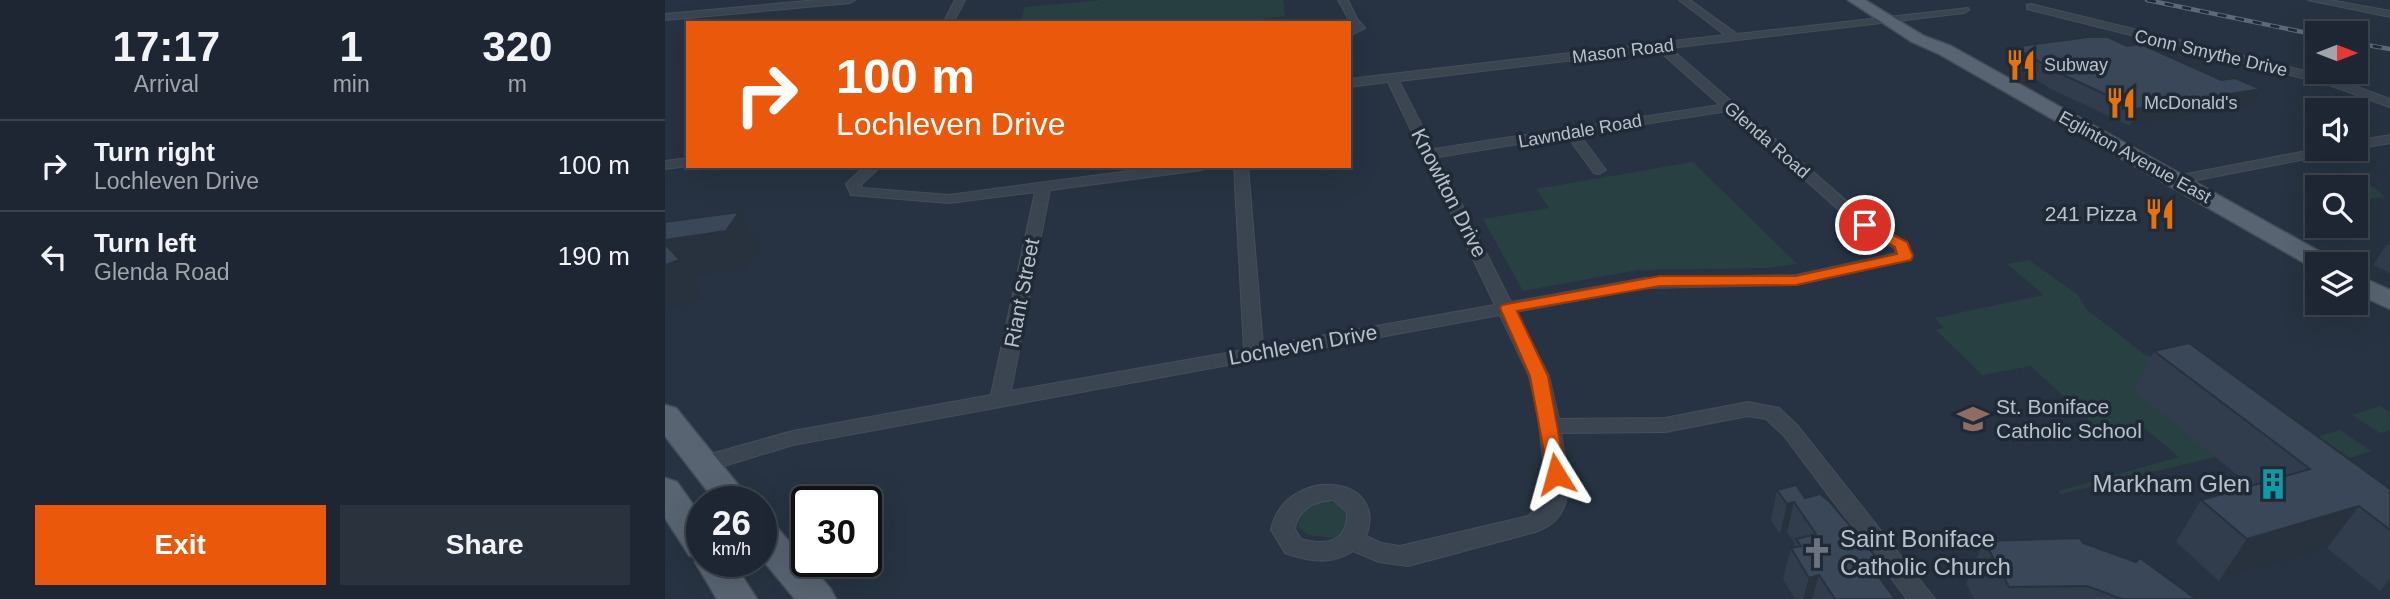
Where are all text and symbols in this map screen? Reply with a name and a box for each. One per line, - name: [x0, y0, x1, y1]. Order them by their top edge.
- north arrow: [2305, 21, 2368, 84]
- map controls: [2305, 21, 2368, 315]
- text: 17:17: [113, 23, 220, 70]
- text: 1: [339, 23, 363, 70]
- text: 320: [482, 23, 552, 70]
- street label: Conn Smythe Drive: [2133, 26, 2289, 80]
- street label: Mason Road: [1571, 35, 1675, 67]
- restaurant icon: Subway: [2004, 48, 2038, 82]
- icon: right: [721, 49, 812, 140]
- text: 100 m: [836, 49, 975, 103]
- place label: Subway: [2044, 55, 2108, 75]
- text: Arrival: [134, 71, 199, 97]
- text: min: [333, 71, 370, 97]
- text: m: [508, 71, 527, 97]
- restaurant icon: McDonald's: [2104, 86, 2138, 120]
- place label: McDonald's: [2144, 93, 2237, 113]
- street label: Glenda Road: [1720, 98, 1814, 182]
- button: sound: [2305, 98, 2368, 161]
- text: Lochleven Drive: [836, 106, 1065, 142]
- street label: Eglinton Avenue East: [2055, 107, 2215, 207]
- street label: Lawndale Road: [1517, 110, 1643, 152]
- street label: Knowlton Drive: [1407, 125, 1492, 261]
- text: Turn right: [94, 137, 215, 167]
- icon: right: [35, 147, 73, 185]
- text: 100 m: [558, 150, 630, 180]
- text: Lochleven Drive: [94, 168, 259, 194]
- button: search: [2305, 175, 2368, 238]
- pin: [1835, 195, 1895, 255]
- restaurant icon: 241 Pizza: [2143, 197, 2177, 231]
- place label: 241 Pizza: [2045, 202, 2137, 225]
- icon: arrive: [1846, 206, 1884, 244]
- text: Turn left: [94, 228, 196, 258]
- street label: Riant Street: [1000, 236, 1043, 350]
- icon: left: [35, 238, 73, 276]
- text: 190 m: [558, 241, 630, 271]
- button: layers: [2305, 252, 2368, 315]
- text: Glenda Road: [94, 259, 230, 285]
- street label: Lochleven Drive: [1227, 320, 1379, 369]
- place label: St. Boniface Catholic School: [1996, 395, 2142, 442]
- school or university icon: St. Boniface Catholic School: [1956, 402, 1990, 436]
- position arrow: [1519, 437, 1593, 511]
- building icon: Markham Glen: [2256, 467, 2290, 501]
- place label: Markham Glen: [2093, 470, 2250, 497]
- speed limit sign: 30: [791, 486, 882, 577]
- text: 26: [712, 503, 751, 542]
- button: Exit: [35, 505, 326, 585]
- button: Share: [340, 505, 630, 585]
- place label: Saint Boniface Catholic Church: [1840, 525, 2011, 580]
- church icon: Saint Boniface Catholic Church: [1800, 536, 1834, 570]
- text: km/h: [712, 539, 751, 559]

